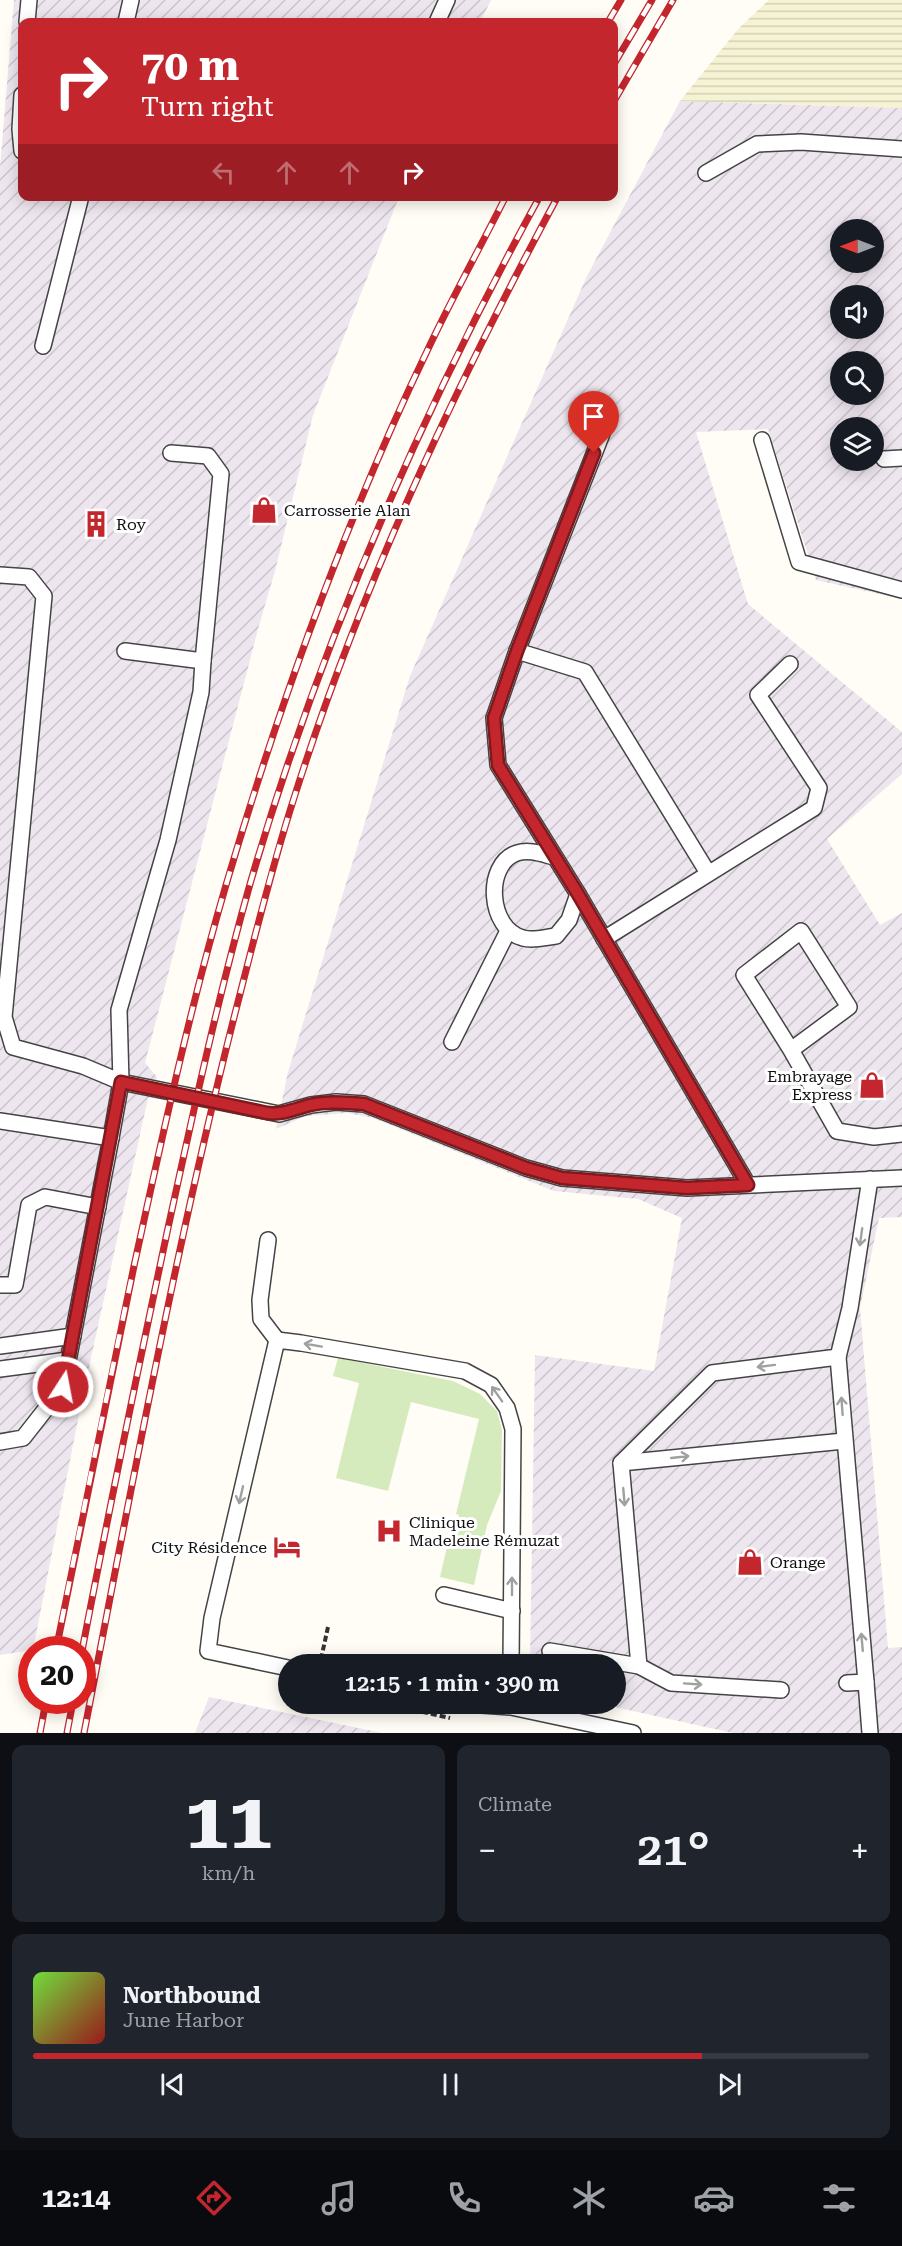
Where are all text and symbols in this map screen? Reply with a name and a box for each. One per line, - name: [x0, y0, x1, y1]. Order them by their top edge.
- text: 70 m: [141, 41, 239, 90]
- icon: right: [42, 42, 120, 120]
- text: Turn right: [141, 91, 274, 123]
- icon: left: [207, 156, 240, 189]
- icon: ahead: [270, 156, 303, 189]
- icon: ahead: [333, 156, 366, 189]
- icon: right: [396, 156, 429, 189]
- north arrow: [830, 219, 884, 273]
- map controls: [830, 219, 884, 471]
- button: sound: [830, 285, 884, 339]
- button: search: [830, 351, 884, 405]
- pin: [568, 391, 619, 453]
- icon: arrive: [577, 400, 610, 433]
- button: layers: [830, 417, 884, 471]
- shop icon: Carrosserie Alan: [249, 495, 279, 525]
- place label: Carrosserie Alan: [284, 501, 411, 520]
- building icon: Roy: [81, 509, 111, 539]
- place label: Roy: [116, 515, 146, 534]
- place label: Embrayage Express: [767, 1067, 852, 1104]
- shop icon: Embrayage Express: [857, 1070, 887, 1100]
- one-way arrow: [855, 1227, 866, 1247]
- one-way arrow: [304, 1339, 323, 1350]
- position arrow: [31, 1355, 95, 1419]
- one-way arrow: [756, 1361, 776, 1372]
- one-way arrow: [491, 1387, 503, 1403]
- one-way arrow: [836, 1397, 847, 1417]
- one-way arrow: [669, 1451, 689, 1462]
- one-way arrow: [234, 1485, 246, 1504]
- one-way arrow: [619, 1487, 630, 1507]
- place label: Clinique Madeleine Rémuzat: [409, 1513, 560, 1550]
- hospital icon: Clinique Madeleine Rémuzat: [374, 1516, 404, 1546]
- hotel icon: City Résidence: [272, 1532, 302, 1562]
- place label: City Résidence: [151, 1538, 267, 1557]
- shop icon: Orange: [735, 1547, 765, 1577]
- place label: Orange: [770, 1553, 826, 1572]
- one-way arrow: [506, 1576, 518, 1596]
- one-way arrow: [856, 1633, 867, 1653]
- speed limit sign: 20: [18, 1636, 96, 1714]
- text: 12:15 · 1 min · 390 m: [345, 1671, 559, 1696]
- one-way arrow: [682, 1679, 702, 1690]
- text: 11: [185, 1776, 272, 1867]
- text: Climate: [478, 1792, 552, 1816]
- text: 21°: [637, 1823, 710, 1876]
- text: −: [478, 1831, 496, 1870]
- text: +: [851, 1831, 869, 1870]
- text: km/h: [202, 1861, 255, 1885]
- text: Northbound: [123, 1983, 261, 2008]
- text: June Harbor: [123, 2008, 244, 2032]
- icon: previous: [156, 2068, 189, 2101]
- icon: pause: [434, 2068, 467, 2101]
- icon: next: [713, 2068, 746, 2101]
- icon: directions: [193, 2177, 235, 2219]
- icon: music: [318, 2177, 360, 2219]
- icon: phone: [443, 2177, 485, 2219]
- icon: climate: [568, 2177, 610, 2219]
- icon: car: [693, 2177, 735, 2219]
- icon: filters: [818, 2177, 860, 2219]
- text: 12:14: [42, 2182, 110, 2214]

